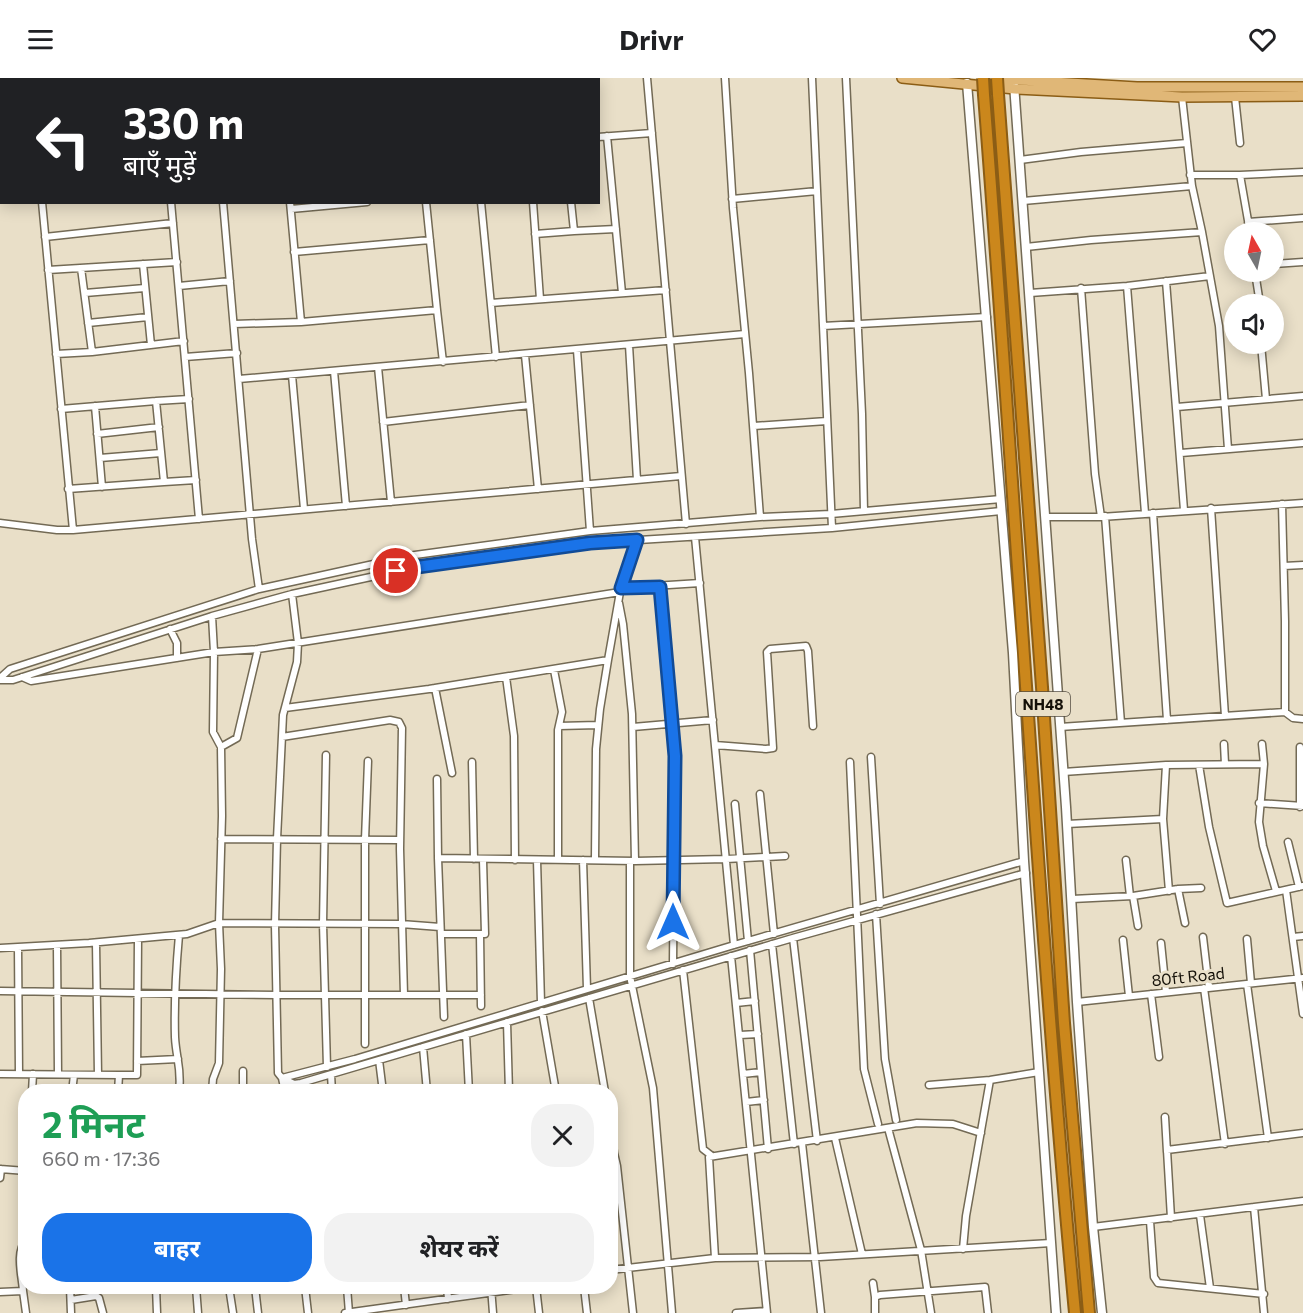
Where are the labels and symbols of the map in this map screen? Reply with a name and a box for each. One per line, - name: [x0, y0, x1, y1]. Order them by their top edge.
- north arrow: [1224, 222, 1284, 282]
- pin: [370, 545, 421, 596]
- road number: NH48: [1016, 692, 1070, 716]
- position arrow: [641, 890, 705, 954]
- street label: 80ft Road: [1150, 963, 1226, 989]

